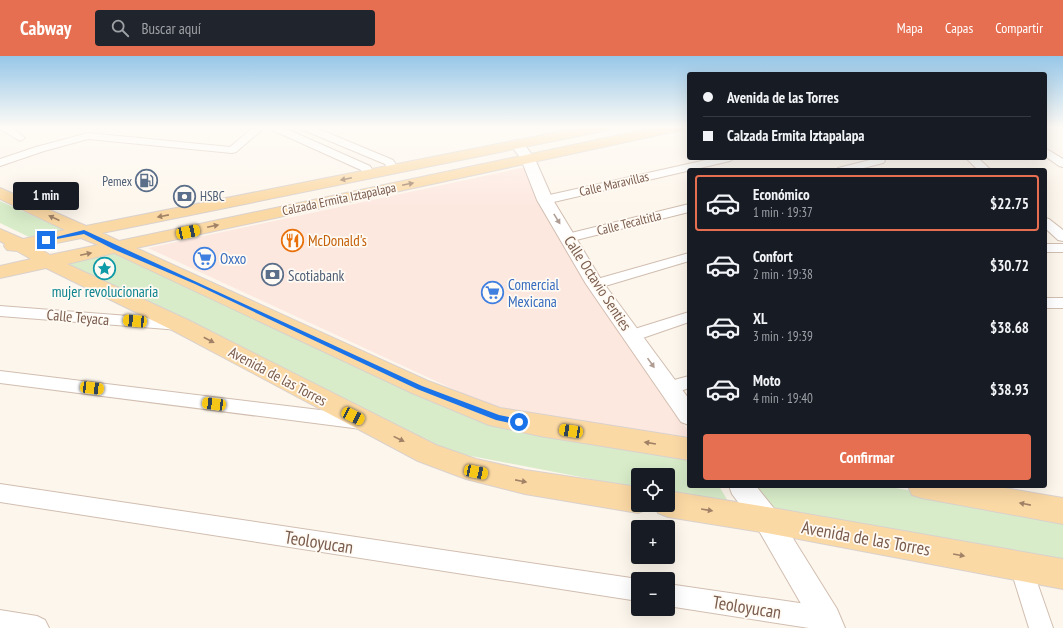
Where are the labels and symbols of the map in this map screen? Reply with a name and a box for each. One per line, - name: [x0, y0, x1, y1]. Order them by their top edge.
- fuel station icon: Pemex: [134, 168, 160, 194]
- street label: Calle Maravillas: [578, 168, 650, 200]
- place label: Pemex: [102, 173, 133, 190]
- one-way arrow: [339, 176, 352, 182]
- street label: Calzada Ermita Iztapalapa: [281, 179, 397, 219]
- one-way arrow: [402, 181, 415, 187]
- callout: 1 min: [13, 182, 79, 210]
- bank icon: HSBC: [171, 183, 197, 209]
- place label: HSBC: [200, 188, 225, 205]
- street label: Calle Tecaltitla: [595, 207, 663, 239]
- one-way arrow: [553, 213, 560, 225]
- one-way arrow: [157, 214, 169, 220]
- one-way arrow: [49, 215, 60, 221]
- one-way arrow: [207, 223, 219, 229]
- car: [175, 224, 201, 240]
- restaurant icon: McDonald's: [280, 227, 306, 253]
- route end: [37, 231, 55, 249]
- place label: McDonald's: [308, 231, 367, 250]
- street label: Calle Octavio Senties: [560, 232, 636, 334]
- supermarket icon: Oxxo: [192, 245, 218, 271]
- place label: Oxxo: [220, 249, 246, 268]
- one-way arrow: [80, 250, 92, 256]
- place icon: mujer revolucionaria: [92, 255, 118, 281]
- bank icon: Scotiabank: [260, 262, 286, 288]
- place label: Scotiabank: [288, 266, 344, 285]
- place label: Comercial Mexicana: [508, 275, 560, 311]
- supermarket icon: Comercial Mexicana: [479, 280, 505, 306]
- place label: mujer revolucionaria: [52, 282, 158, 301]
- street label: Calle Teyaca: [46, 305, 110, 329]
- car: [123, 314, 147, 328]
- one-way arrow: [203, 337, 214, 343]
- street label: Avenida de las Torres: [226, 342, 330, 410]
- one-way arrow: [647, 357, 655, 368]
- car: [79, 381, 105, 395]
- car: [201, 397, 227, 411]
- car: [340, 405, 366, 427]
- route start: [510, 413, 528, 431]
- car: [558, 423, 584, 439]
- one-way arrow: [393, 435, 404, 442]
- one-way arrow: [644, 440, 657, 446]
- car: [463, 464, 489, 480]
- one-way arrow: [515, 478, 527, 484]
- one-way arrow: [1019, 501, 1031, 507]
- one-way arrow: [700, 508, 713, 514]
- street label: Avenida de las Torres: [800, 515, 932, 561]
- street label: Teoloyucan: [283, 525, 355, 559]
- one-way arrow: [952, 552, 965, 558]
- street label: Teoloyucan: [711, 590, 783, 624]

